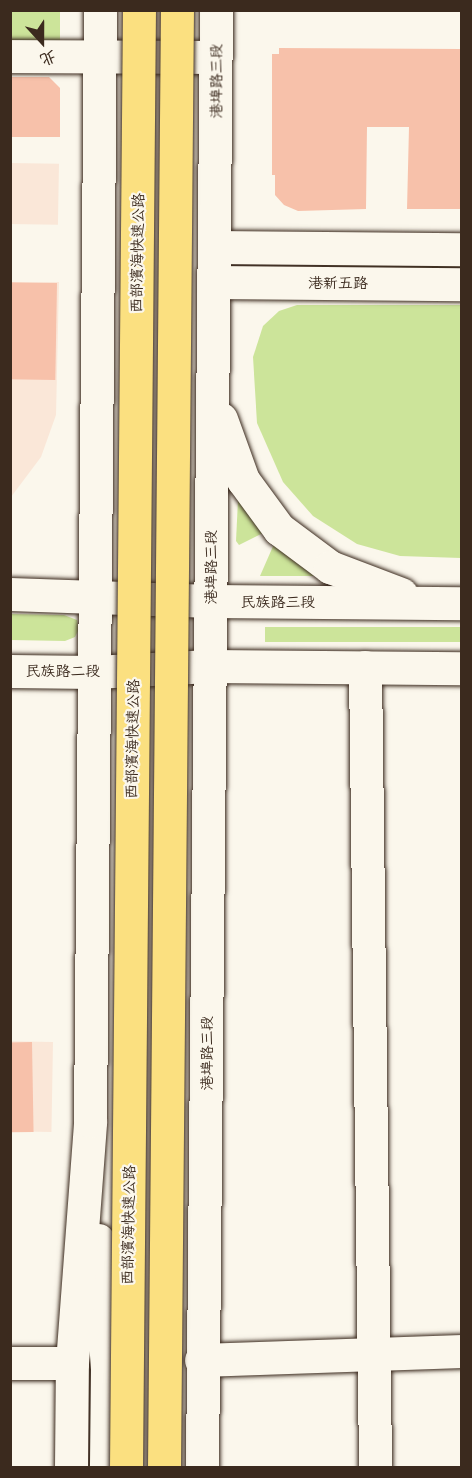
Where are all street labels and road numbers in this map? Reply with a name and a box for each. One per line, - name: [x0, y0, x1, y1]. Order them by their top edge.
- street label: 港埠路三段: [207, 44, 225, 118]
- street label: 西部濱海快速公路: [127, 193, 147, 313]
- street label: 港新五路: [308, 274, 368, 292]
- street label: 港埠路三段: [202, 530, 220, 604]
- street label: 民族路三段: [241, 593, 315, 611]
- street label: 民族路二段: [26, 662, 100, 680]
- street label: 西部濱海快速公路: [122, 679, 142, 799]
- street label: 港埠路三段: [198, 1016, 216, 1090]
- street label: 西部濱海快速公路: [118, 1165, 138, 1285]

